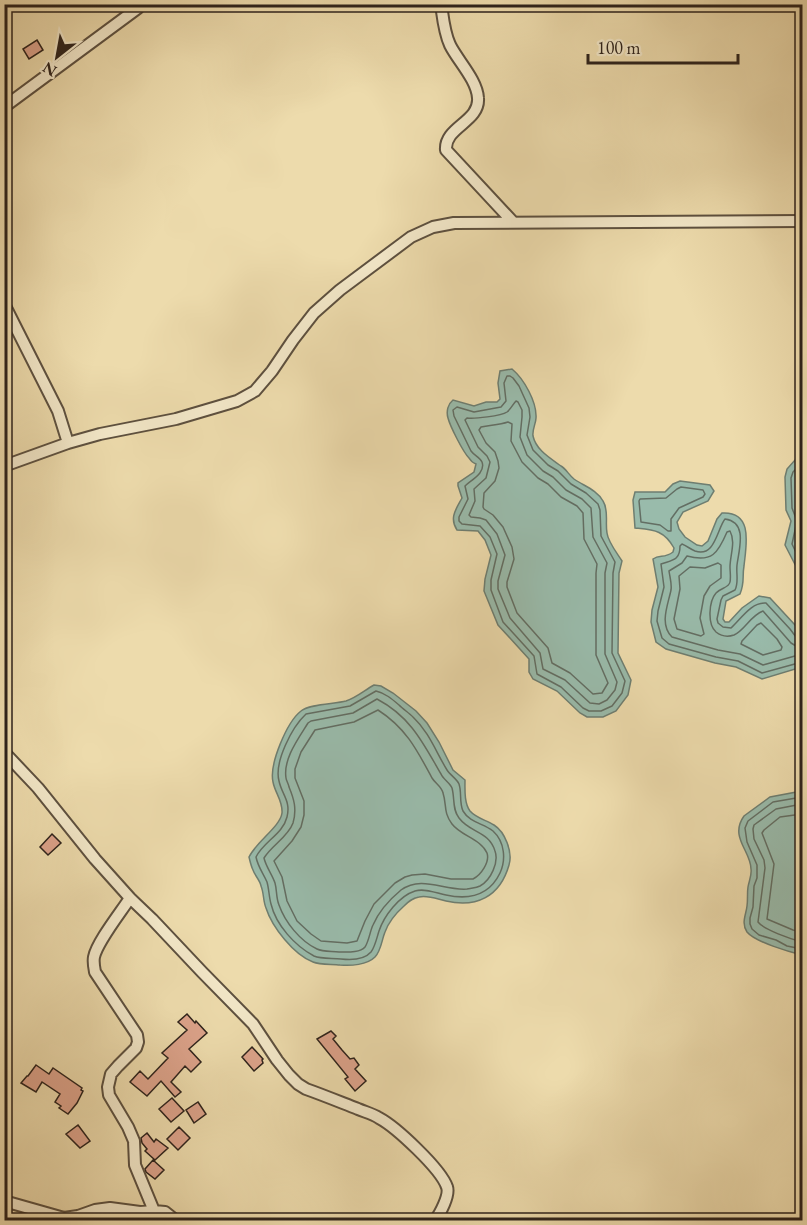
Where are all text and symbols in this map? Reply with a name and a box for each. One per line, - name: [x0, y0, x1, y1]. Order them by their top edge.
- north arrow: [27, 27, 87, 87]
- scale bar: [588, 27, 738, 65]
- text: 100 m: [597, 36, 641, 59]
- text: N: [39, 57, 60, 82]

